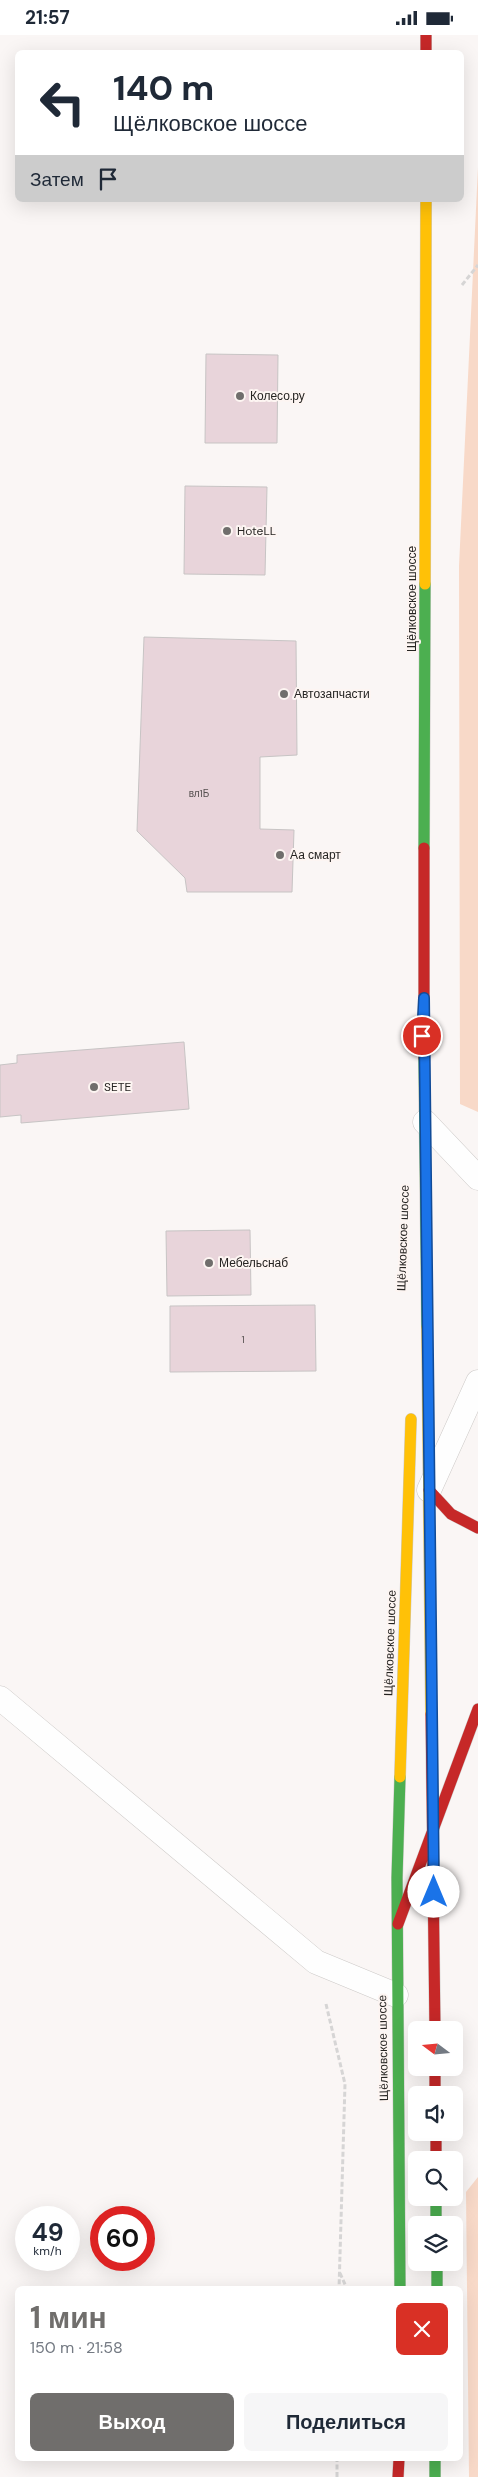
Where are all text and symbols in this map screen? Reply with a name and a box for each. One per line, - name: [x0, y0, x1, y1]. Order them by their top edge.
- text: 21:57: [25, 5, 70, 30]
- text: 140 m: [113, 65, 214, 111]
- icon: left: [30, 70, 95, 135]
- text: Щёлковское шоссе: [113, 109, 308, 138]
- icon: arrive: [94, 165, 122, 193]
- text: Затем: [30, 167, 84, 192]
- place label: Колесо.ру: [250, 388, 305, 404]
- marker: Колесо.ру: [234, 390, 246, 402]
- place label: HoteLL: [237, 523, 276, 539]
- marker: HoteLL: [221, 525, 233, 537]
- street label: Щёлковское шоссе: [404, 546, 420, 652]
- place label: Автозапчасти: [294, 686, 370, 702]
- marker: Автозапчасти: [278, 688, 290, 700]
- house number: вл1Б: [189, 787, 210, 800]
- place label: Аа смарт: [290, 847, 341, 863]
- marker: Аа смарт: [274, 849, 286, 861]
- pin: [401, 1015, 443, 1057]
- icon: arrive: [408, 1022, 436, 1050]
- place label: SETE: [104, 1079, 131, 1095]
- marker: SETE: [88, 1081, 100, 1093]
- street label: Щёлковское шоссе: [393, 1184, 413, 1291]
- place label: Мебельснаб: [219, 1255, 288, 1271]
- marker: Мебельснаб: [203, 1257, 215, 1269]
- house number: 1: [241, 1333, 245, 1346]
- street label: Щёлковское шоссе: [380, 1589, 400, 1696]
- position arrow: [407, 1865, 459, 1917]
- street label: Щёлковское шоссе: [374, 1994, 392, 2101]
- north arrow: [408, 2021, 462, 2076]
- map controls: [408, 2021, 463, 2271]
- button: sound: [408, 2086, 463, 2141]
- button: search: [408, 2151, 463, 2206]
- speed limit sign: 60: [90, 2206, 155, 2271]
- text: 49: [31, 2216, 64, 2249]
- button: layers: [408, 2216, 463, 2271]
- text: km/h: [33, 2243, 62, 2259]
- text: 1 мин: [30, 2298, 107, 2337]
- button: close: [396, 2303, 448, 2355]
- text: 150 m · 21:58: [30, 2337, 123, 2358]
- button: Выход: [30, 2393, 234, 2451]
- button: Поделиться: [244, 2393, 448, 2451]

